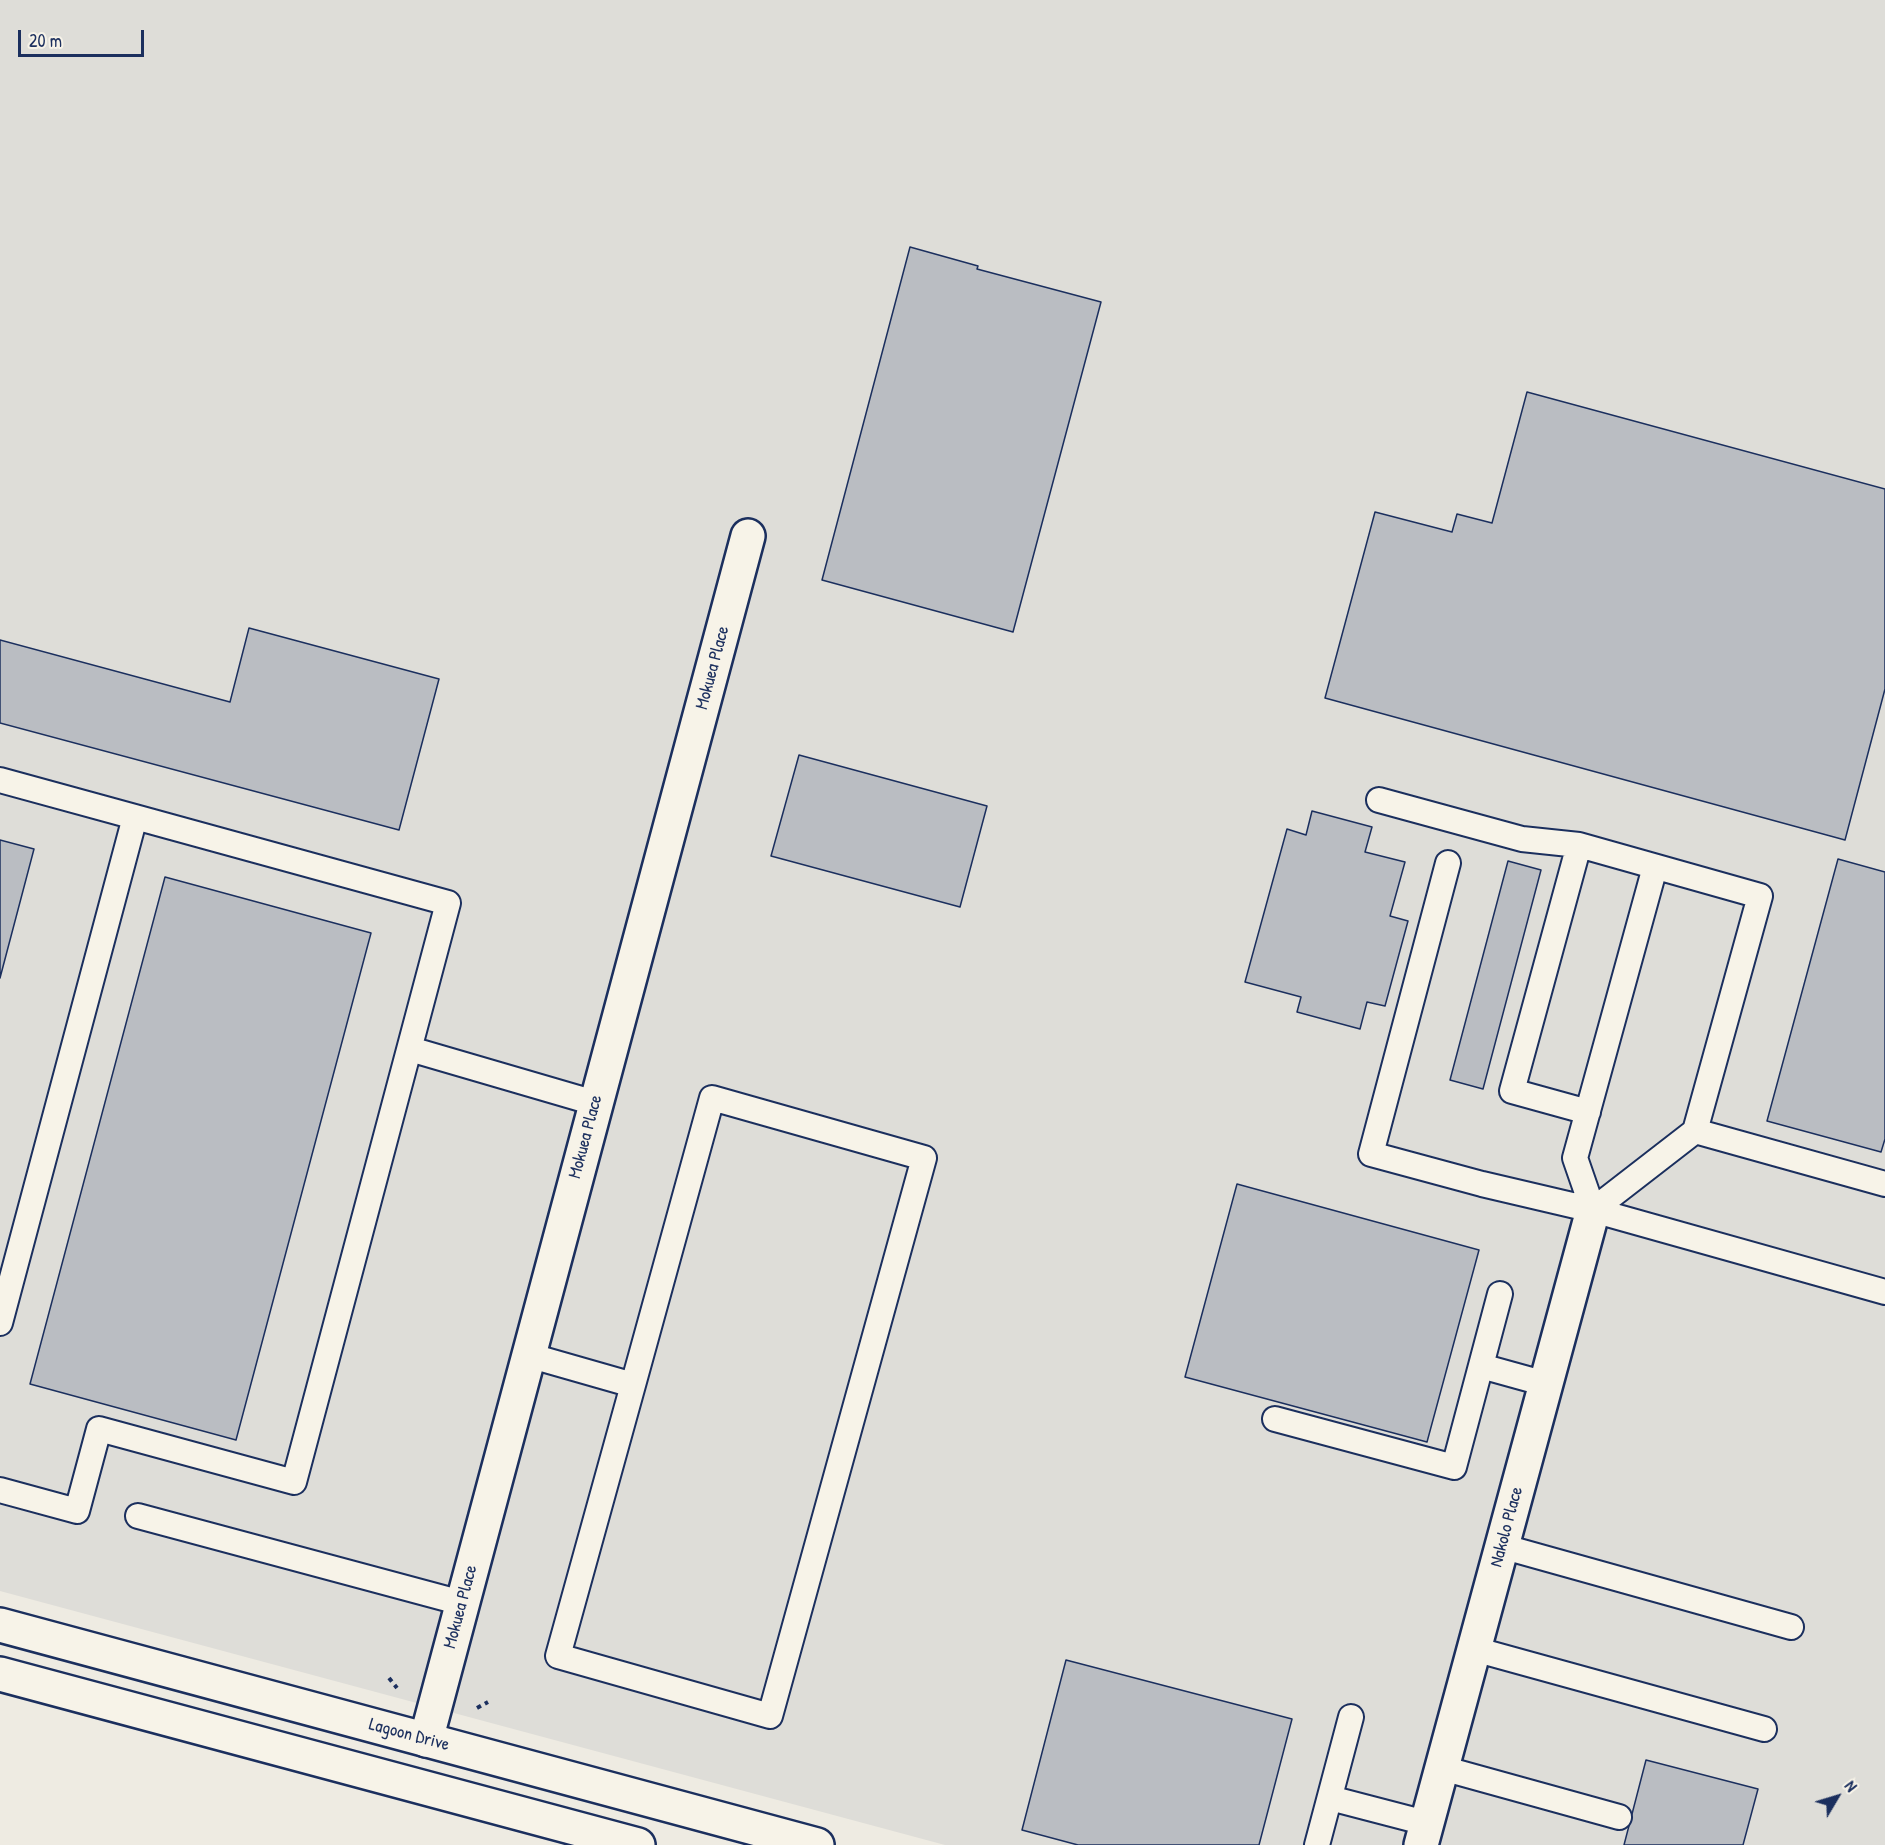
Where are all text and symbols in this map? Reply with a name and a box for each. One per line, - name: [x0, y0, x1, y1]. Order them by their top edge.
- scale bar: [21, 18, 147, 56]
- text: 20 m: [29, 28, 62, 53]
- street label: Mokuea Place: [691, 624, 735, 712]
- street label: Mokuea Place: [564, 1093, 608, 1181]
- street label: Nakolo Place: [1486, 1485, 1528, 1569]
- street label: Mokuea Place: [439, 1563, 483, 1651]
- street label: Lagoon Drive: [366, 1714, 452, 1756]
- north arrow: [1807, 1767, 1867, 1827]
- text: N: [1840, 1776, 1862, 1796]

